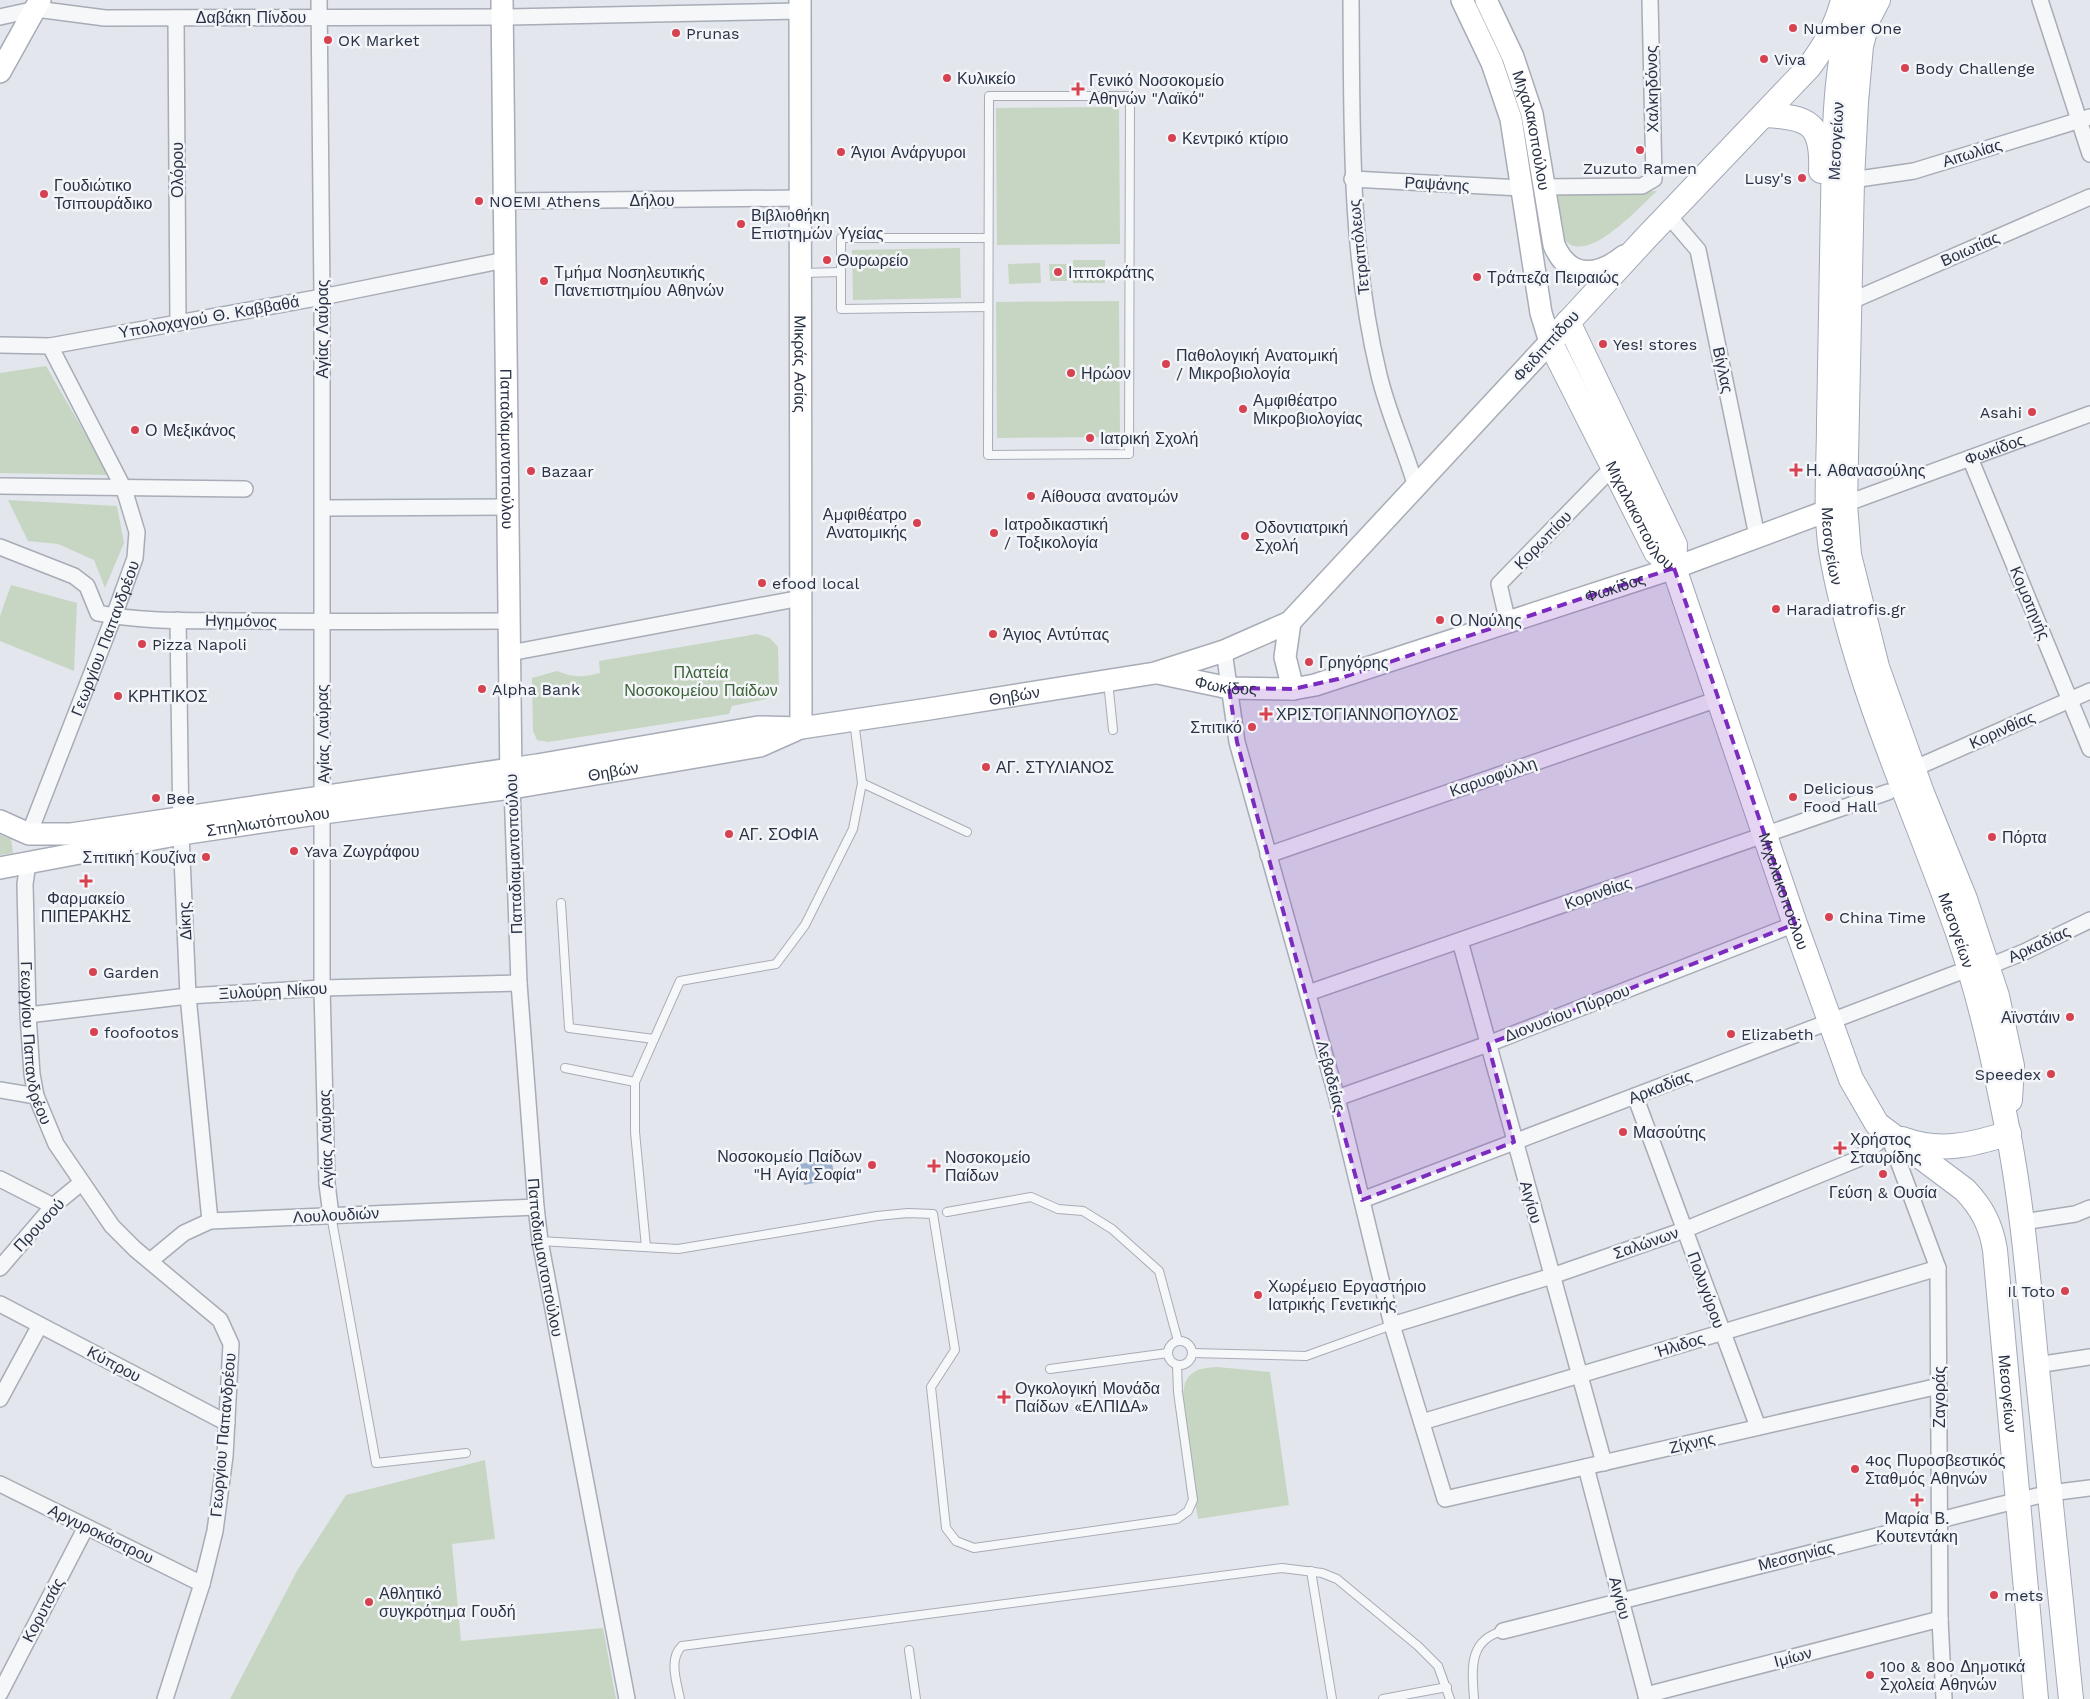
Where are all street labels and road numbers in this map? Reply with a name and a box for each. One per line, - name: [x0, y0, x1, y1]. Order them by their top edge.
- street label: Δαβάκη Πίνδου: [196, 8, 306, 27]
- street label: Χαλκηδόνος: [1642, 45, 1662, 133]
- street label: Μιχαλακοπούλου: [1509, 68, 1554, 192]
- street label: Μεσογείων: [1824, 101, 1848, 181]
- street label: Αιτωλίας: [1940, 135, 2004, 171]
- street label: Ολόρου: [168, 142, 187, 198]
- street label: Ραψάνης: [1404, 173, 1470, 195]
- street label: Δήλου: [630, 191, 675, 210]
- street label: Τετραπόλεως: [1345, 198, 1373, 295]
- street label: Βοιωτίας: [1938, 228, 2003, 270]
- street label: Αγίας Λαύρας: [313, 279, 332, 379]
- street label: Υπολοχαγού Θ. Καββαθά: [117, 292, 301, 342]
- street label: Φειδιππίδου: [1509, 306, 1583, 386]
- street label: Μικράς Ασίας: [791, 315, 810, 413]
- street label: Βίγλας: [1709, 345, 1737, 395]
- street label: Παπαδιαμαντοπούλου: [497, 369, 518, 529]
- street label: Φωκίδος: [1962, 429, 2027, 469]
- street label: Μιχαλακοπούλου: [1602, 458, 1679, 573]
- street label: Κορωπίου: [1510, 507, 1576, 573]
- street label: Μεσογείων: [1818, 507, 1847, 587]
- street label: Γεωργίου Παπανδρέου: [66, 558, 143, 719]
- street label: Κομοτηνής: [2006, 563, 2054, 643]
- street label: Φωκίδος: [1582, 569, 1647, 606]
- street label: Ηγημόνος: [205, 611, 277, 631]
- street label: Φωκίδος: [1193, 672, 1257, 698]
- street label: Θηβών: [988, 682, 1041, 709]
- street label: Αγίας Λαύρας: [313, 684, 333, 784]
- street label: Κορινθίας: [1966, 707, 2038, 753]
- street label: Καρυοφύλλη: [1447, 753, 1539, 801]
- street label: Θηβών: [586, 757, 640, 785]
- street label: Παπαδιαμαντοπούλου: [502, 773, 526, 935]
- street label: Σπηλιωτόπουλου: [205, 803, 331, 840]
- street label: Μιχαλακοπούλου: [1755, 830, 1813, 952]
- street label: Κορινθίας: [1562, 873, 1634, 913]
- street label: Μεσογείων: [1935, 890, 1978, 970]
- street label: Δίκης: [174, 901, 196, 941]
- street label: Αρκαδίας: [2005, 921, 2073, 967]
- street label: Γεωργίου Παπανδρέου: [17, 961, 56, 1127]
- street label: Ξυλούρη Νίκου: [218, 979, 328, 1003]
- street label: Διονυσίου Πύρρου: [1502, 980, 1632, 1046]
- street label: Λεβαδείας: [1312, 1038, 1350, 1114]
- street label: Αρκαδίας: [1626, 1066, 1695, 1108]
- street label: Αγίας Λαύρας: [315, 1089, 337, 1189]
- street label: Παπαδιαμαντοπούλου: [524, 1177, 567, 1338]
- street label: Αιγίου: [1516, 1179, 1546, 1225]
- street label: Προυσού: [10, 1194, 68, 1256]
- street label: Λουλουδιών: [292, 1203, 380, 1227]
- street label: Σαλώνων: [1611, 1223, 1681, 1263]
- street label: Πολυγύρου: [1683, 1249, 1729, 1331]
- street label: Ήλιδος: [1652, 1328, 1707, 1362]
- street label: Κύπρου: [84, 1342, 144, 1386]
- street label: Γεωργίου Παπανδρέου: [206, 1352, 240, 1518]
- street label: Μεσογείων: [1995, 1354, 2021, 1434]
- street label: Ζαγοράς: [1930, 1366, 1949, 1428]
- street label: Ζίχνης: [1667, 1428, 1717, 1457]
- street label: Αργυροκάστρου: [45, 1500, 157, 1568]
- street label: Μεσσηνίας: [1756, 1537, 1836, 1575]
- street label: Κορυτσάς: [18, 1574, 68, 1645]
- street label: Αιγίου: [1605, 1575, 1635, 1621]
- street label: Ιμίων: [1772, 1643, 1814, 1671]

